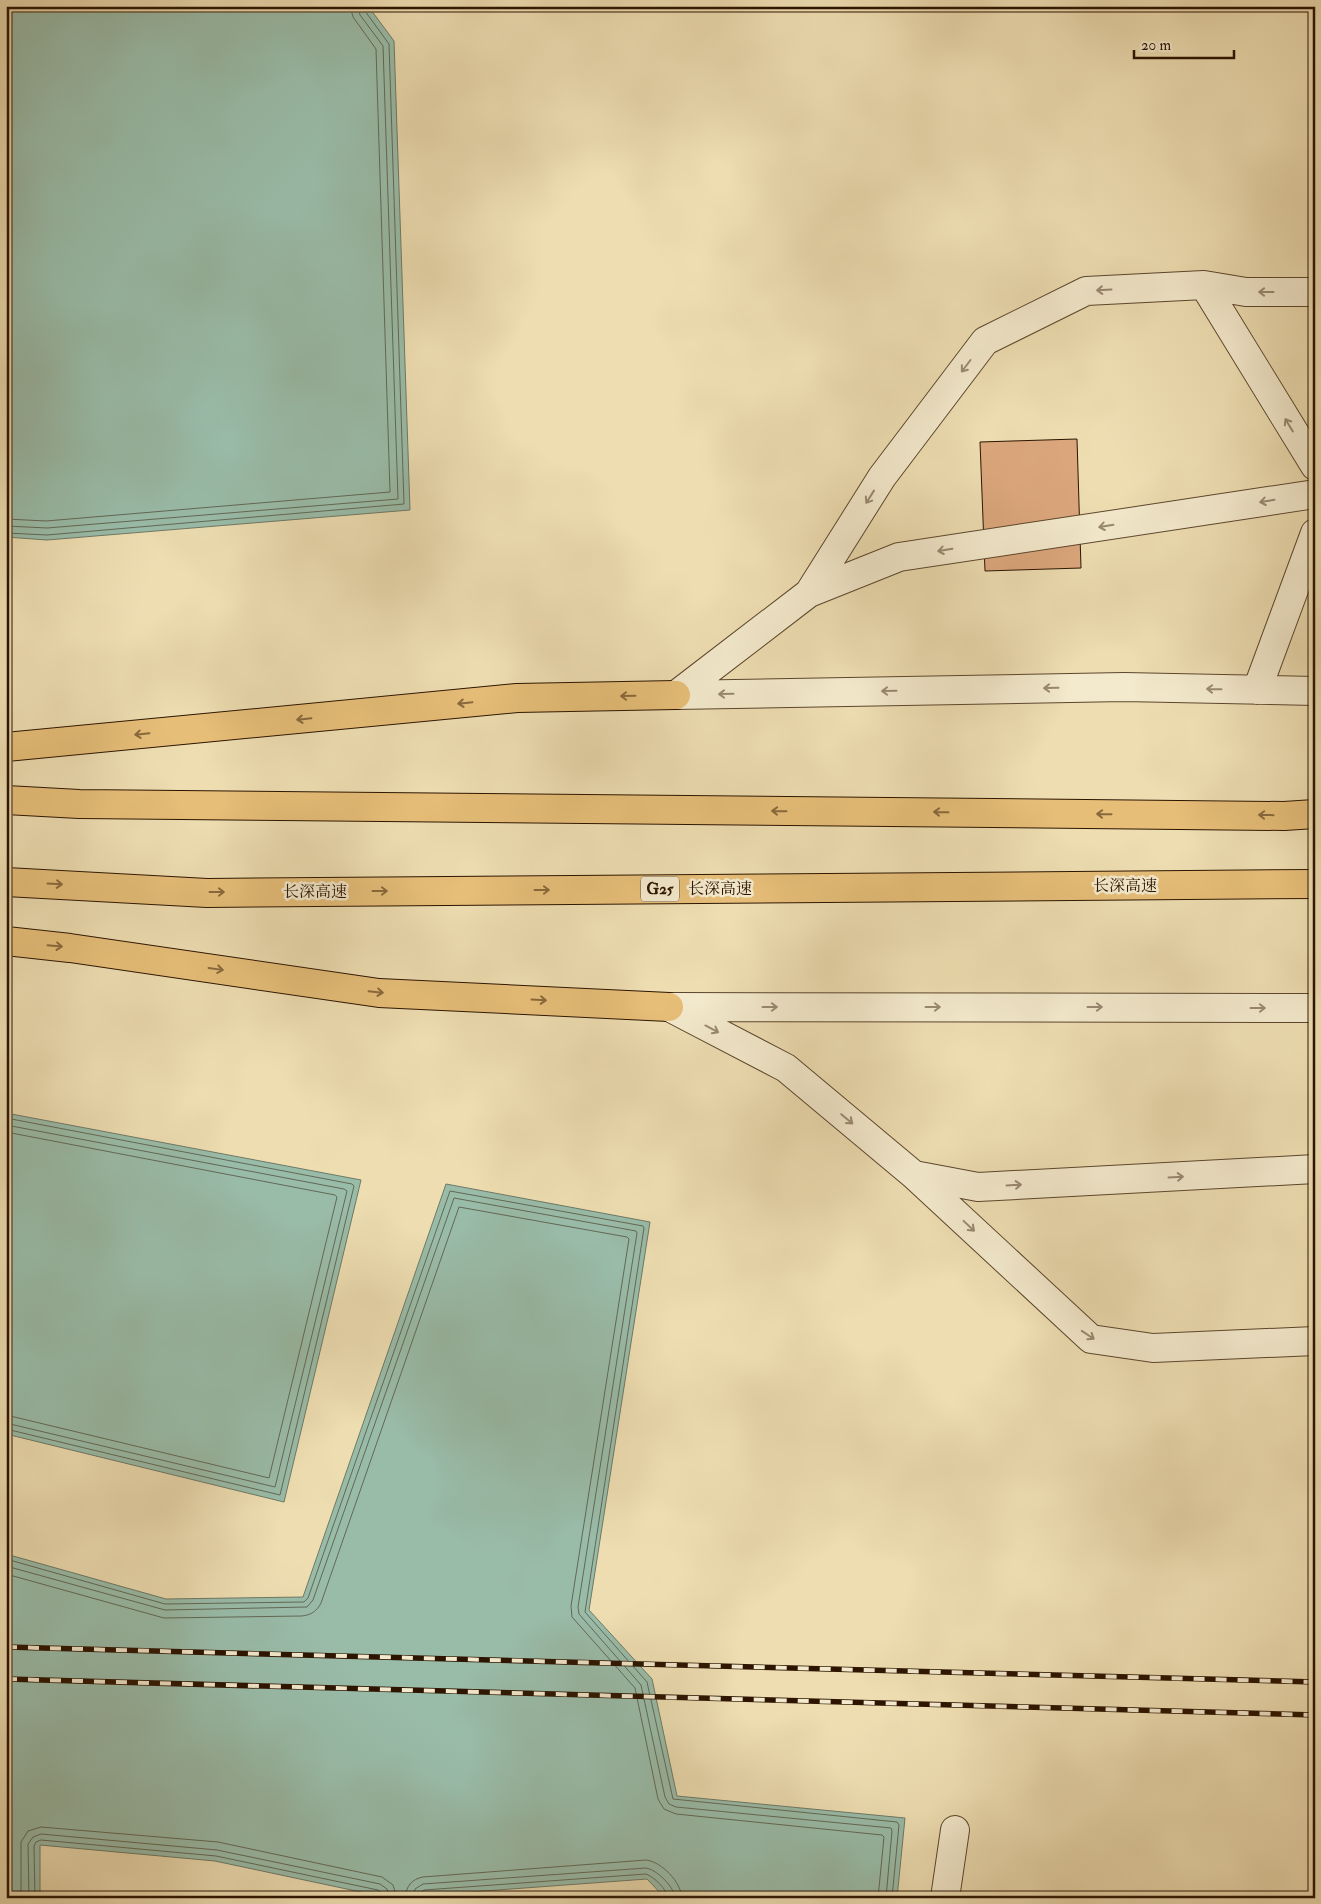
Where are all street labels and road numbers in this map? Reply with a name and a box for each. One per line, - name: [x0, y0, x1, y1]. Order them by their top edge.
- road number: G25: [641, 876, 679, 902]
- street label: 长深高速: [1093, 876, 1157, 896]
- street label: 长深高速: [688, 879, 752, 899]
- street label: 长深高速: [283, 882, 347, 902]

